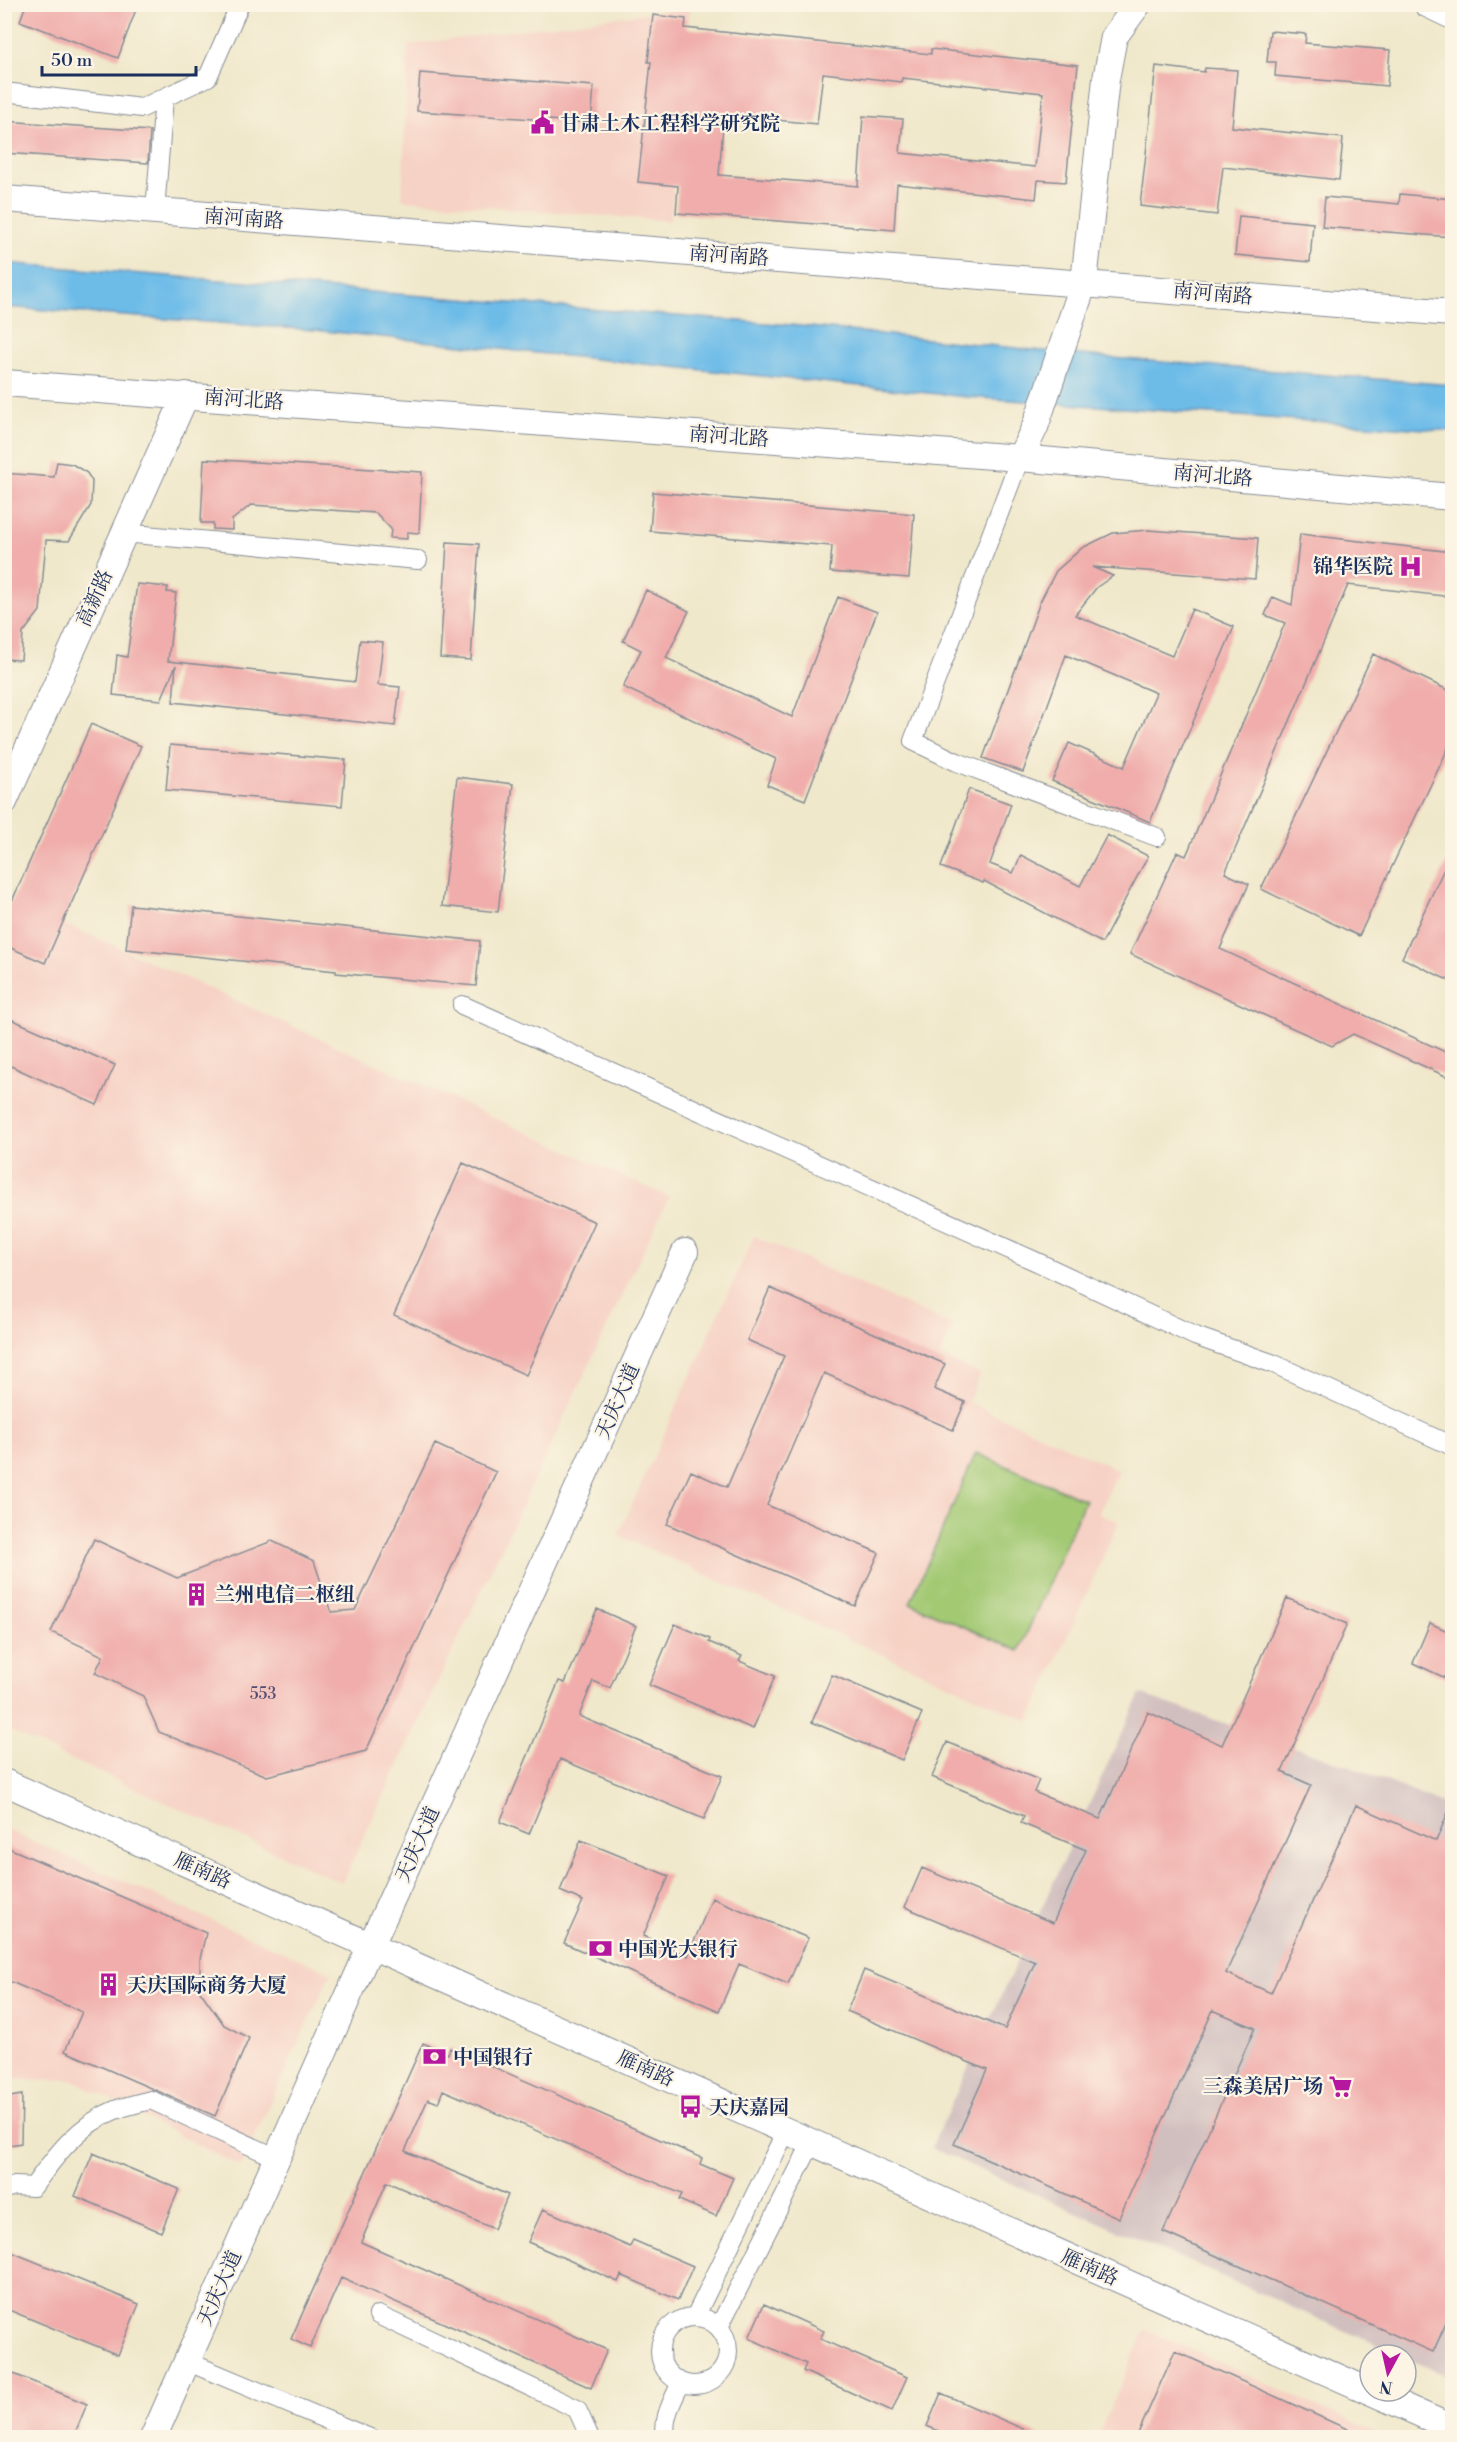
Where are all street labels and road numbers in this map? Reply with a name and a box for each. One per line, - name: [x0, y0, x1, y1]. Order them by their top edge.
- street label: 南河南路: [203, 204, 285, 235]
- street label: 南河南路: [688, 241, 770, 272]
- street label: 南河南路: [1172, 279, 1254, 310]
- street label: 南河北路: [203, 385, 285, 416]
- street label: 南河北路: [688, 422, 770, 453]
- street label: 南河北路: [1172, 461, 1254, 492]
- street label: 高新路: [72, 566, 119, 631]
- street label: 天庆大道: [591, 1360, 646, 1443]
- street label: 天庆大道: [391, 1803, 446, 1886]
- street label: 雁南路: [170, 1848, 235, 1895]
- street label: 雁南路: [613, 2046, 678, 2093]
- street label: 雁南路: [1057, 2245, 1122, 2292]
- street label: 天庆大道: [193, 2247, 248, 2330]

